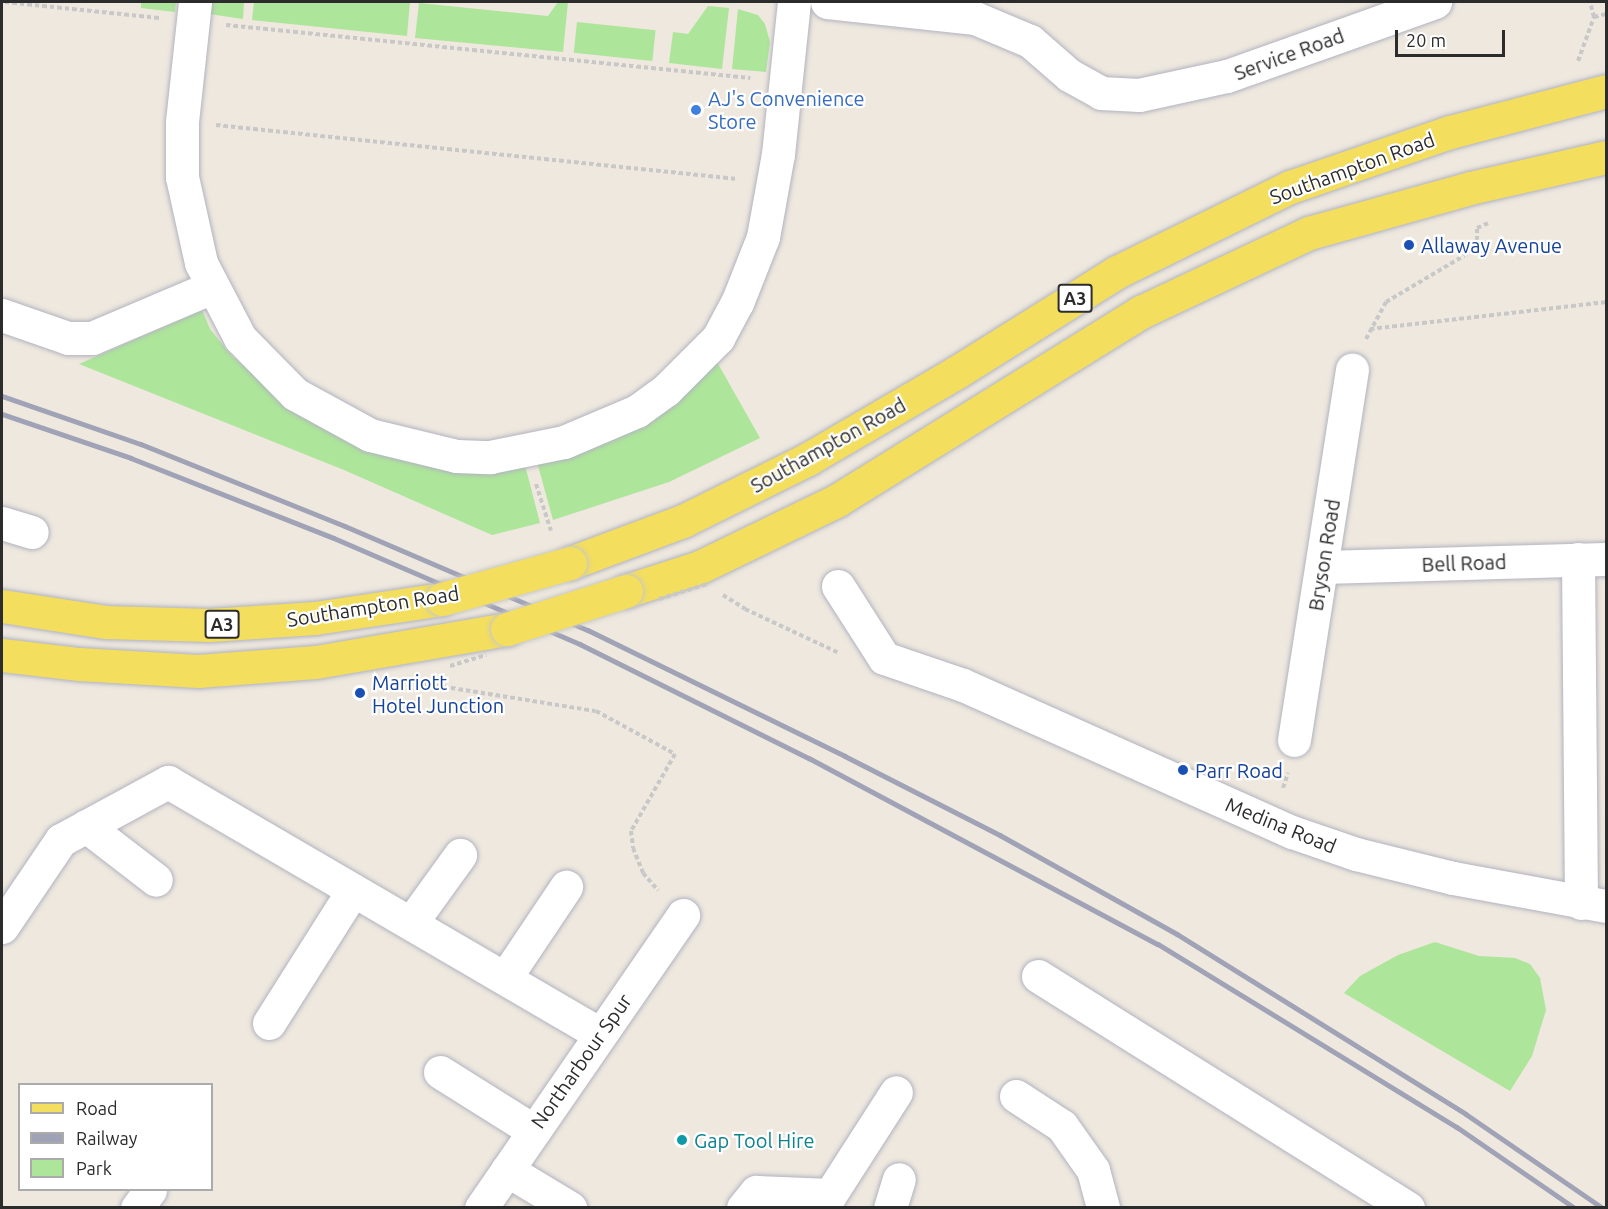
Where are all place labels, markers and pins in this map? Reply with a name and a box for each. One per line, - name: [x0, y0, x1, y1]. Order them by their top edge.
- place label: AJ's Convenience Store: [708, 86, 865, 133]
- marker: AJ's Convenience Store: [689, 103, 703, 117]
- place label: Allaway Avenue: [1421, 233, 1562, 257]
- marker: Allaway Avenue: [1402, 238, 1416, 252]
- place label: Marriott Hotel Junction: [372, 670, 504, 717]
- marker: Marriott Hotel Junction: [353, 686, 367, 700]
- place label: Parr Road: [1195, 758, 1283, 782]
- marker: Parr Road: [1176, 763, 1190, 777]
- place label: Gap Tool Hire: [694, 1128, 815, 1152]
- marker: Gap Tool Hire: [675, 1133, 689, 1147]

